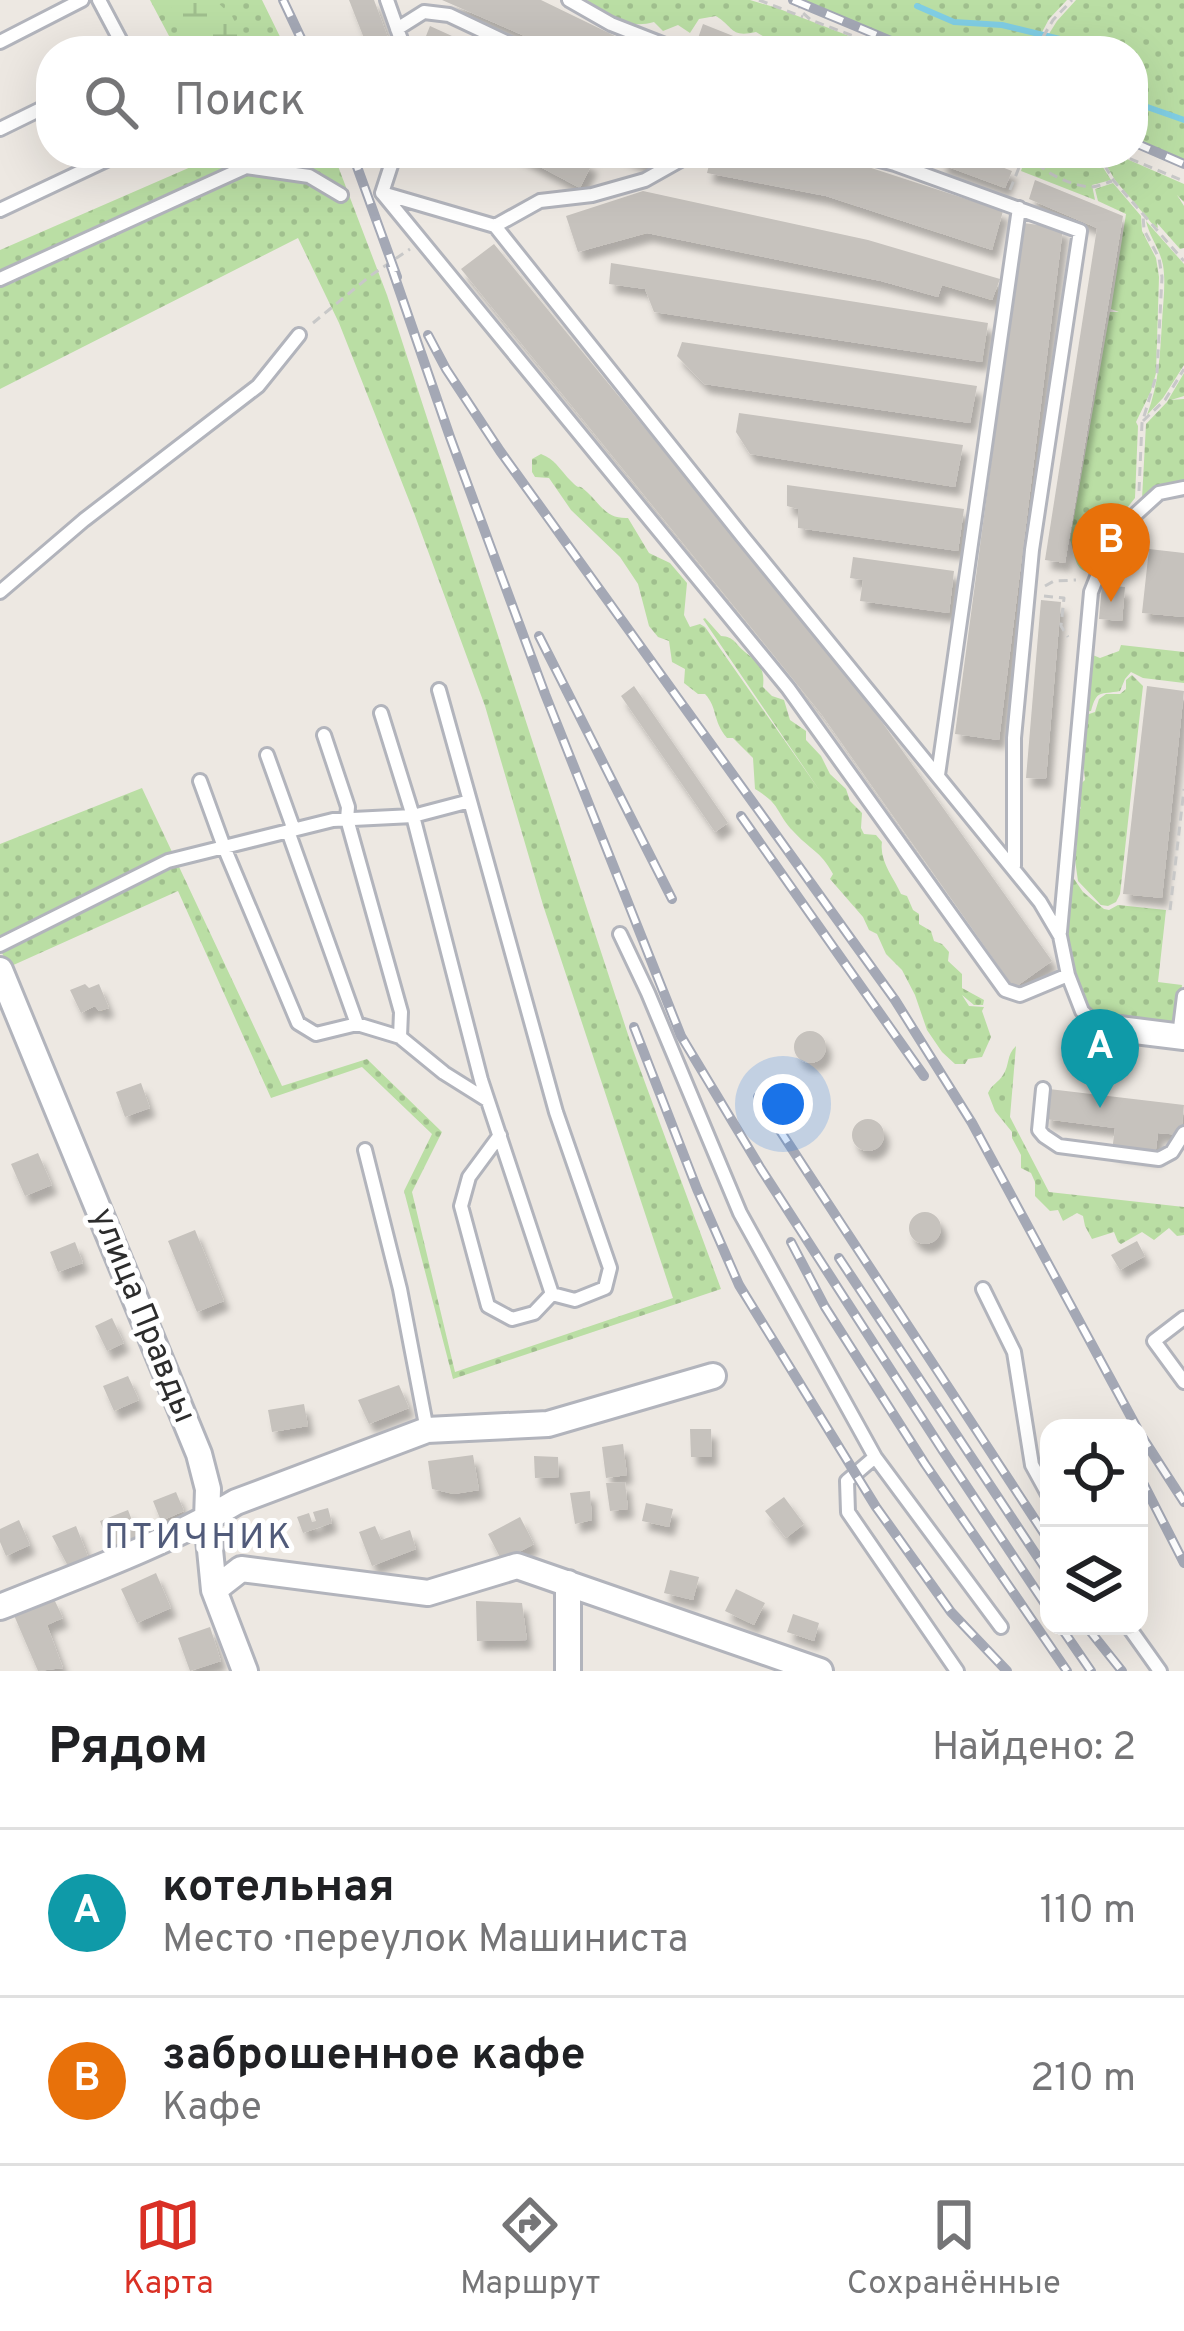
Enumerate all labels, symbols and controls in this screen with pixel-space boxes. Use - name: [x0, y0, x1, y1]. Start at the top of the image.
- search box: [36, 36, 1148, 168]
- icon: search: [78, 69, 144, 135]
- text: Поиск: [174, 74, 305, 131]
- pin: B: [1072, 503, 1150, 602]
- pin: A: [1061, 1009, 1139, 1108]
- your location: [753, 1074, 813, 1134]
- street label: улица Правды: [80, 1202, 204, 1430]
- map controls: [1040, 1419, 1148, 1635]
- button: locate: [1040, 1419, 1148, 1527]
- district label: ПТИЧНИК: [104, 1516, 294, 1562]
- button: layers: [1040, 1527, 1148, 1635]
- text: Рядом: [48, 1717, 208, 1782]
- text: Найдено: 2: [932, 1725, 1136, 1774]
- text: котельная: [162, 1860, 395, 1917]
- text: A: [73, 1888, 101, 1937]
- text: 110 m: [1040, 1888, 1136, 1937]
- text: Место · переулок Машиниста: [162, 1917, 688, 1966]
- text: заброшенное кафе: [162, 2028, 586, 2085]
- text: B: [74, 2056, 100, 2105]
- text: 210 m: [1030, 2056, 1136, 2105]
- text: Кафе: [162, 2085, 262, 2134]
- tab: Карта: [123, 2192, 214, 2306]
- tab: Маршрут: [460, 2192, 600, 2306]
- tab: Сохранённые: [847, 2192, 1061, 2306]

